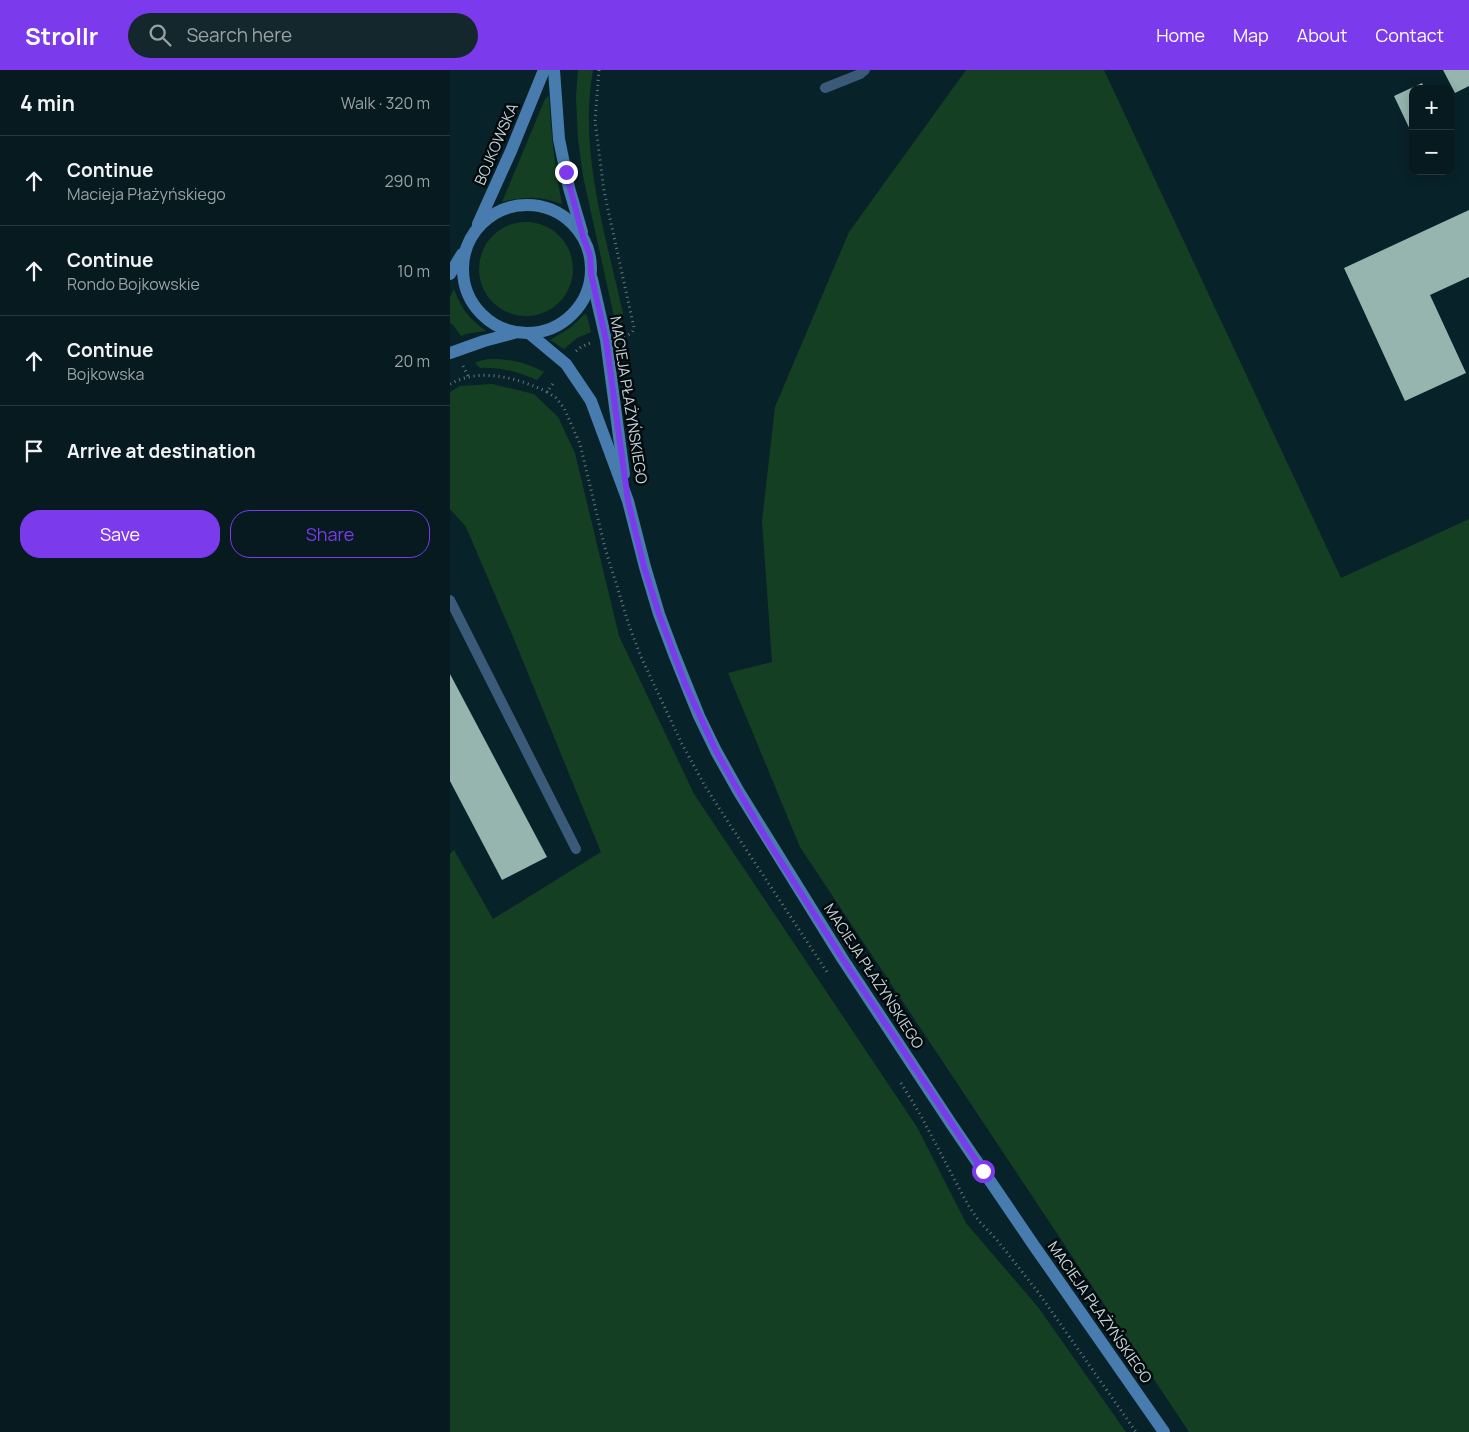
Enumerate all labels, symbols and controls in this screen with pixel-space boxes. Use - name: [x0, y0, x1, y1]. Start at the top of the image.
- search box: [128, 13, 478, 58]
- text: Strollr: [25, 19, 98, 52]
- icon: search: [146, 21, 174, 49]
- text: Search here: [186, 22, 292, 48]
- text: Home: [1156, 23, 1205, 47]
- text: Map: [1233, 23, 1269, 47]
- text: About: [1297, 23, 1347, 47]
- text: Contact: [1375, 23, 1444, 47]
- map controls: [1409, 85, 1454, 175]
- button: +: [1409, 85, 1454, 130]
- text: 4 min: [20, 89, 75, 117]
- text: Walk · 320 m: [341, 92, 430, 114]
- street label: BOJKOWSKA: [469, 99, 523, 188]
- button: −: [1409, 130, 1454, 175]
- text: Continue: [67, 157, 153, 183]
- route end: [555, 161, 578, 184]
- icon: ahead: [20, 167, 48, 195]
- text: 290 m: [384, 170, 430, 192]
- text: Macieja Płażyńskiego: [67, 183, 226, 205]
- text: Continue: [67, 247, 153, 273]
- icon: ahead: [20, 257, 48, 285]
- text: 10 m: [397, 260, 430, 282]
- text: Rondo Bojkowskie: [67, 273, 200, 295]
- street label: MACIEJA PŁAŻYŃSKIEGO: [605, 315, 653, 485]
- text: Continue: [67, 337, 153, 363]
- icon: ahead: [20, 347, 48, 375]
- text: 20 m: [394, 350, 430, 372]
- text: Bojkowska: [67, 363, 144, 385]
- icon: arrive: [20, 437, 48, 465]
- text: Arrive at destination: [67, 438, 256, 464]
- button: Save: [20, 510, 220, 558]
- button: Share: [230, 510, 430, 558]
- street label: MACIEJA PŁAŻYŃSKIEGO: [819, 899, 929, 1053]
- route start: [972, 1160, 995, 1183]
- street label: MACIEJA PŁAŻYŃSKIEGO: [1043, 1237, 1157, 1387]

